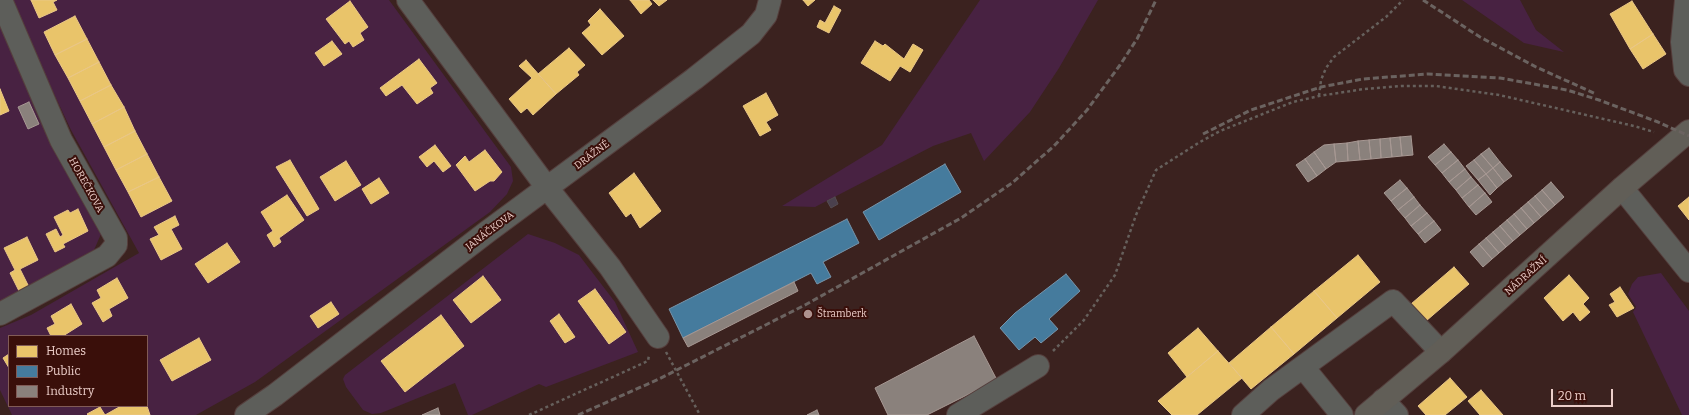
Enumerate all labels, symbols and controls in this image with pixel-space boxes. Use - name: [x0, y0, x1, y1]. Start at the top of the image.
- street label: DRÁŽNÉ: [572, 138, 612, 172]
- street label: HOREČKOVA: [66, 155, 106, 215]
- street label: JANÁČKOVA: [464, 209, 516, 253]
- street label: NÁDRAŽNÍ: [1503, 254, 1549, 298]
- marker: Štramberk: [802, 308, 814, 320]
- place label: Štramberk: [817, 308, 867, 320]
- legend: [8, 335, 148, 407]
- text: Homes: [46, 344, 86, 358]
- text: Public: [46, 364, 81, 378]
- scale bar: [1553, 381, 1615, 407]
- text: Industry: [46, 384, 94, 398]
- text: 20 m: [1558, 389, 1586, 403]

